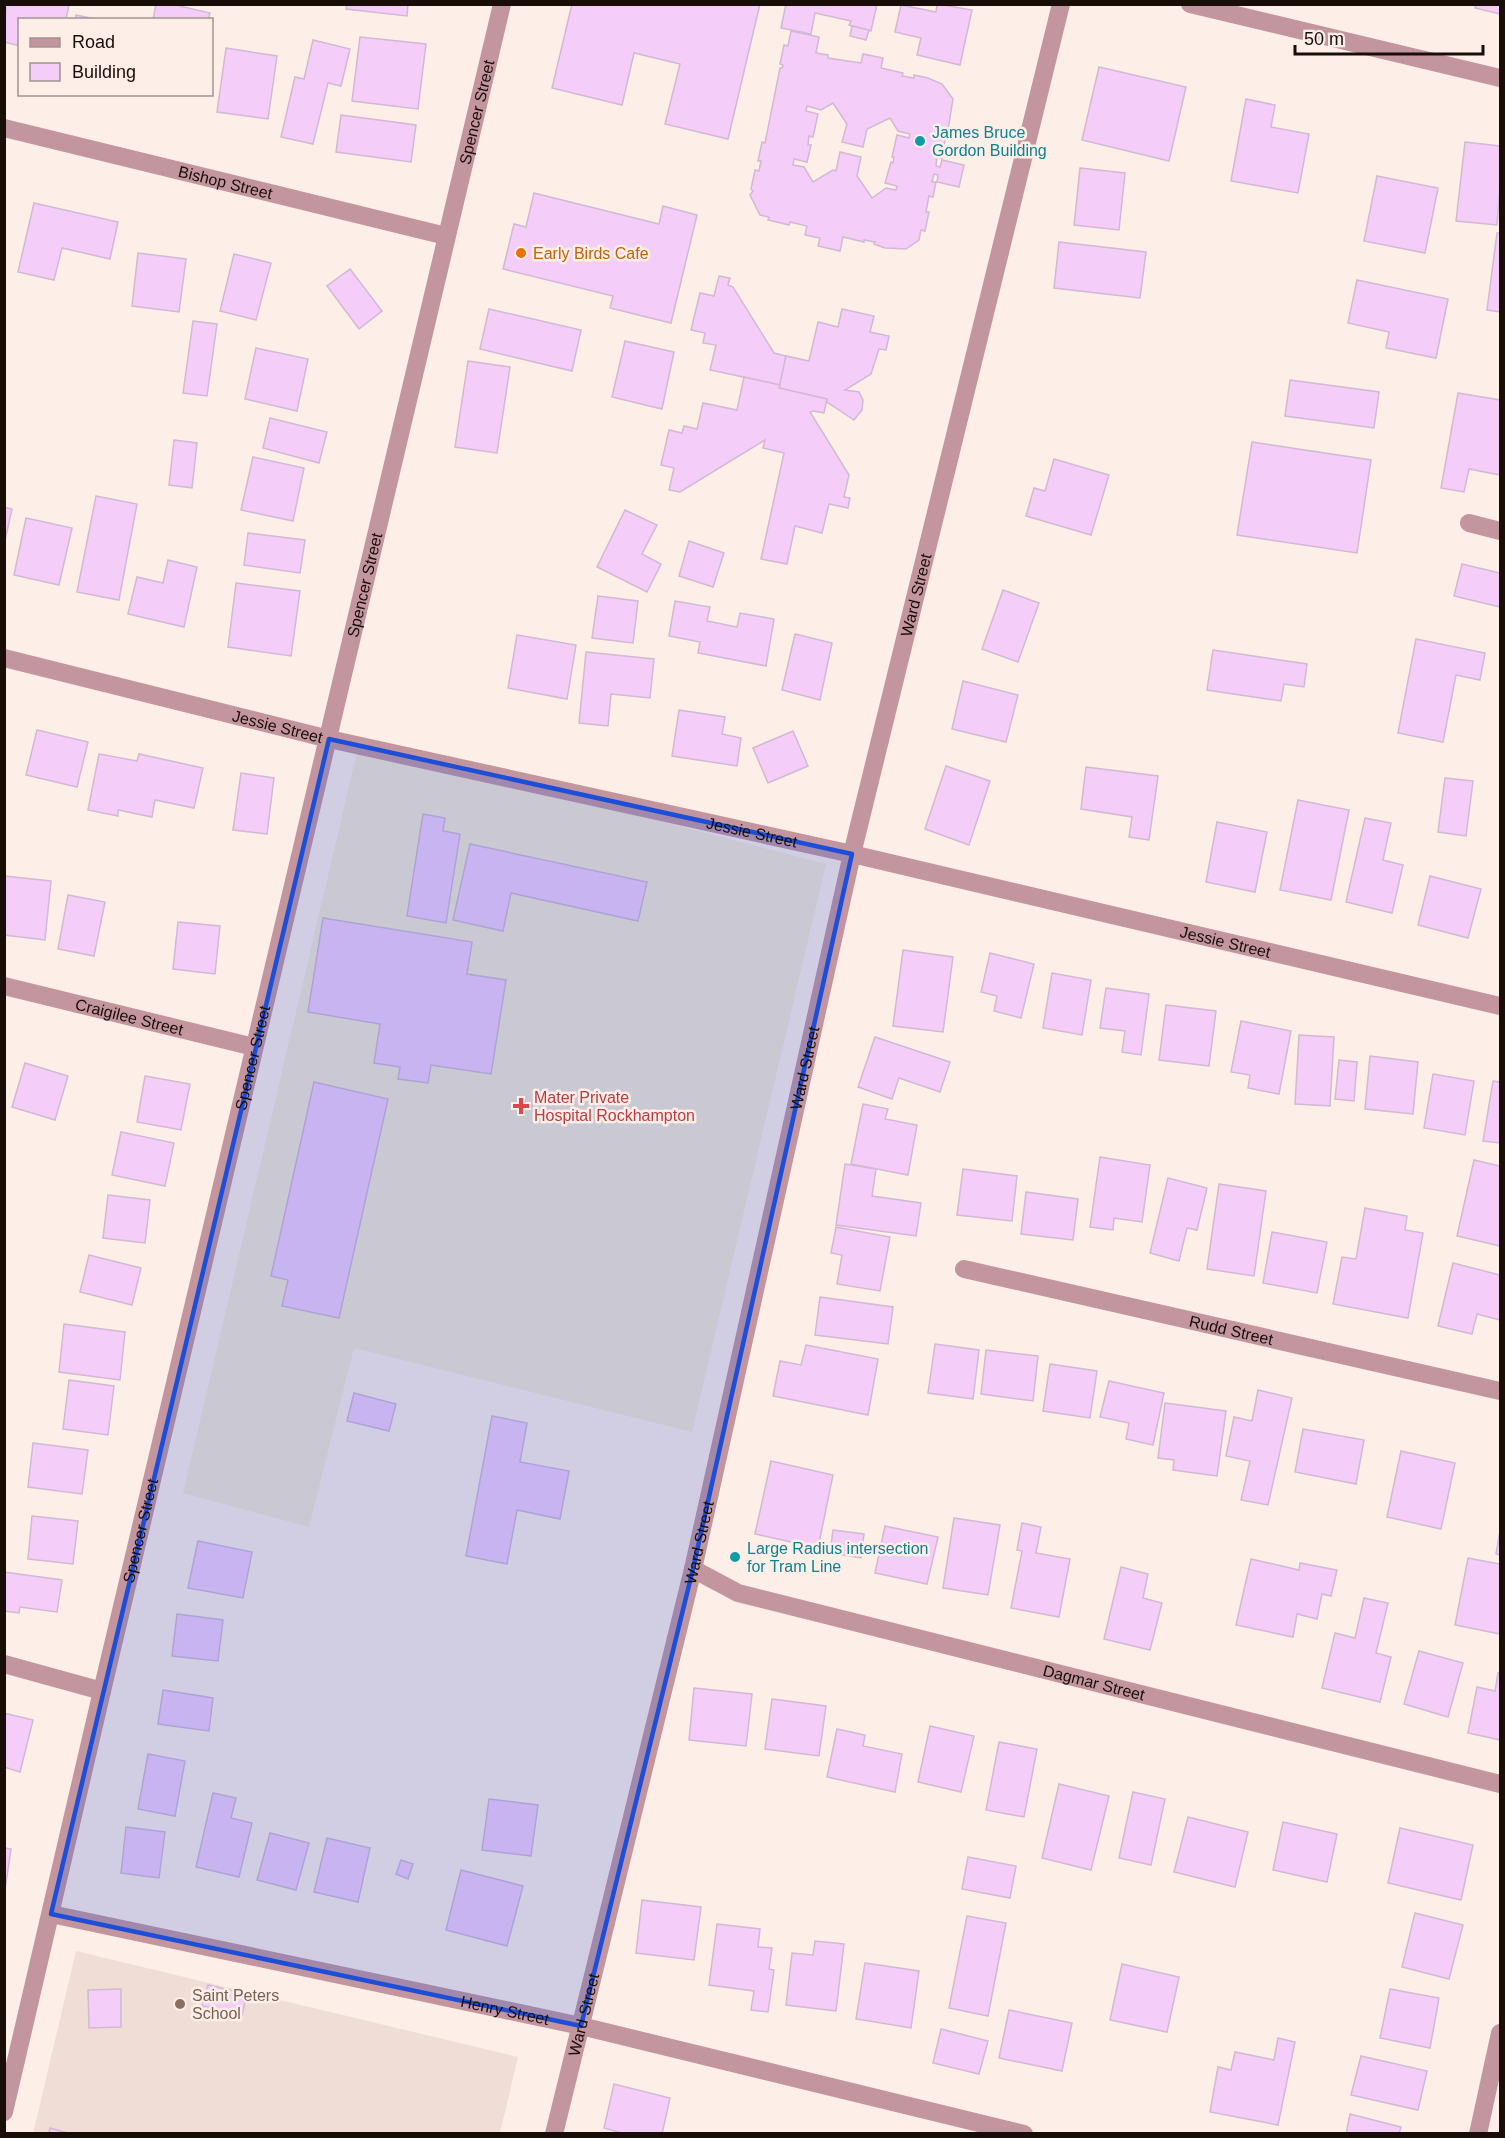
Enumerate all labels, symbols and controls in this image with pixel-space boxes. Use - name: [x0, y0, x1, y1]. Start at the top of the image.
- legend: [18, 18, 213, 96]
- scale bar: [1295, 18, 1482, 56]
- text: 50 m: [1304, 29, 1344, 49]
- text: Road: [72, 32, 115, 52]
- street label: Spencer Street: [456, 58, 498, 166]
- text: Building: [72, 62, 136, 82]
- place label: James Bruce Gordon Building: [932, 124, 1047, 159]
- marker: James Bruce Gordon Building: [913, 134, 927, 148]
- street label: Bishop Street: [177, 163, 275, 202]
- place label: Early Birds Cafe: [533, 245, 649, 262]
- marker: Early Birds Cafe: [514, 246, 528, 260]
- street label: Spencer Street: [344, 531, 385, 639]
- street label: Ward Street: [898, 551, 935, 638]
- street label: Jessie Street: [231, 707, 325, 746]
- street label: Jessie Street: [705, 814, 799, 851]
- street label: Jessie Street: [1178, 923, 1273, 961]
- street label: Craigilee Street: [74, 996, 185, 1039]
- street label: Spencer Street: [232, 1003, 273, 1112]
- street label: Ward Street: [787, 1024, 823, 1111]
- place label: Mater Private Hospital Rockhampton: [534, 1089, 695, 1124]
- marker: Mater Private Hospital Rockhampton: [512, 1097, 530, 1115]
- street label: Rudd Street: [1188, 1313, 1275, 1348]
- street label: Spencer Street: [120, 1476, 161, 1585]
- street label: Ward Street: [682, 1499, 717, 1586]
- place label: Large Radius intersection for Tram Line: [747, 1540, 928, 1575]
- marker: Large Radius intersection for Tram Line: [728, 1550, 742, 1564]
- street label: Dagmar Street: [1041, 1662, 1147, 1704]
- street label: Ward Street: [565, 1971, 602, 2058]
- place label: Saint Peters School: [192, 1987, 279, 2022]
- street label: Henry Street: [459, 1993, 551, 2028]
- marker: Saint Peters School: [173, 1997, 187, 2011]

